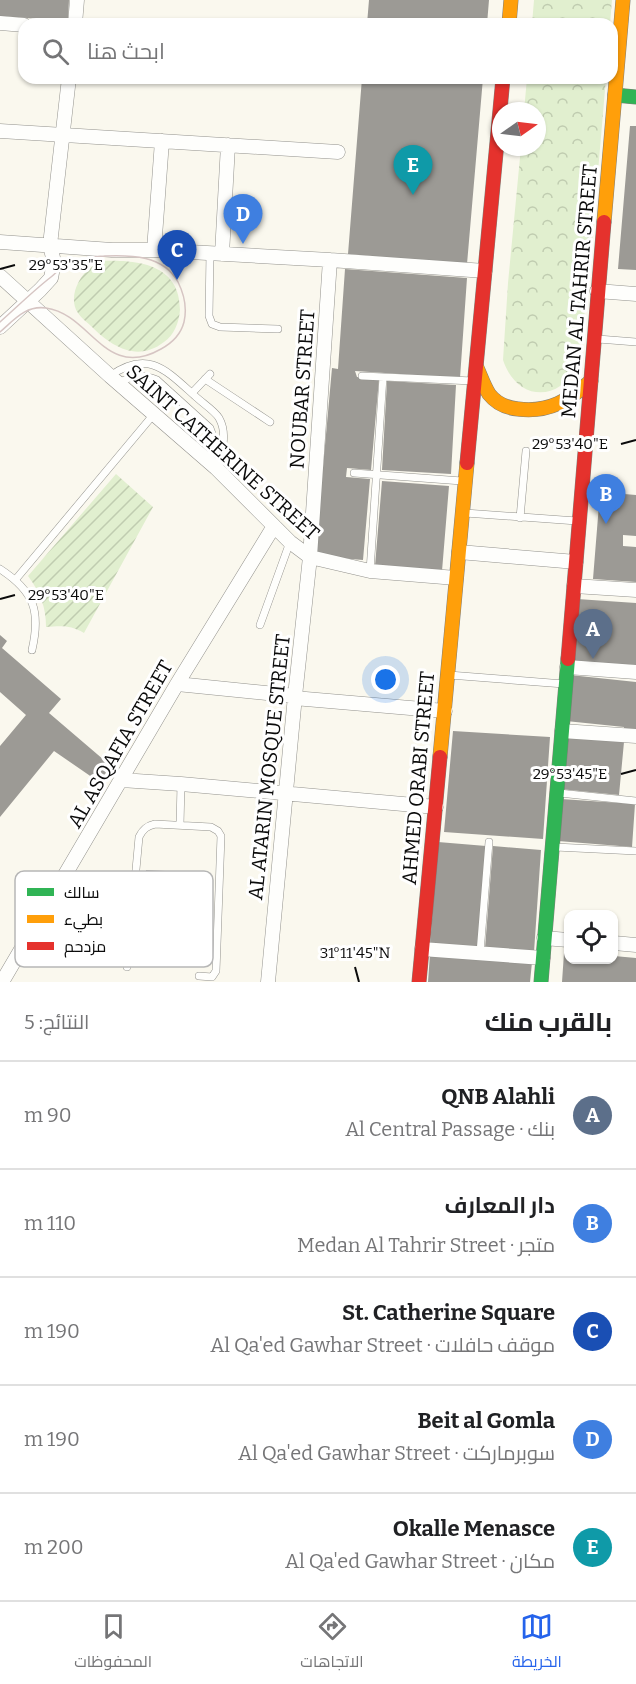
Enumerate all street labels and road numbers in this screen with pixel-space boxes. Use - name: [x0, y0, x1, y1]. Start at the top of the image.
- street label: MEDAN AL TAHRIR STREET: [556, 163, 602, 419]
- street label: NOUBAR STREET: [284, 308, 320, 470]
- street label: SAINT CATHERINE STREET: [122, 359, 325, 545]
- street label: AL ATARIN MOSQUE STREET: [243, 633, 295, 901]
- street label: AL ASQAFIA STREET: [62, 656, 178, 832]
- street label: AHMED ORABI STREET: [397, 670, 439, 886]

